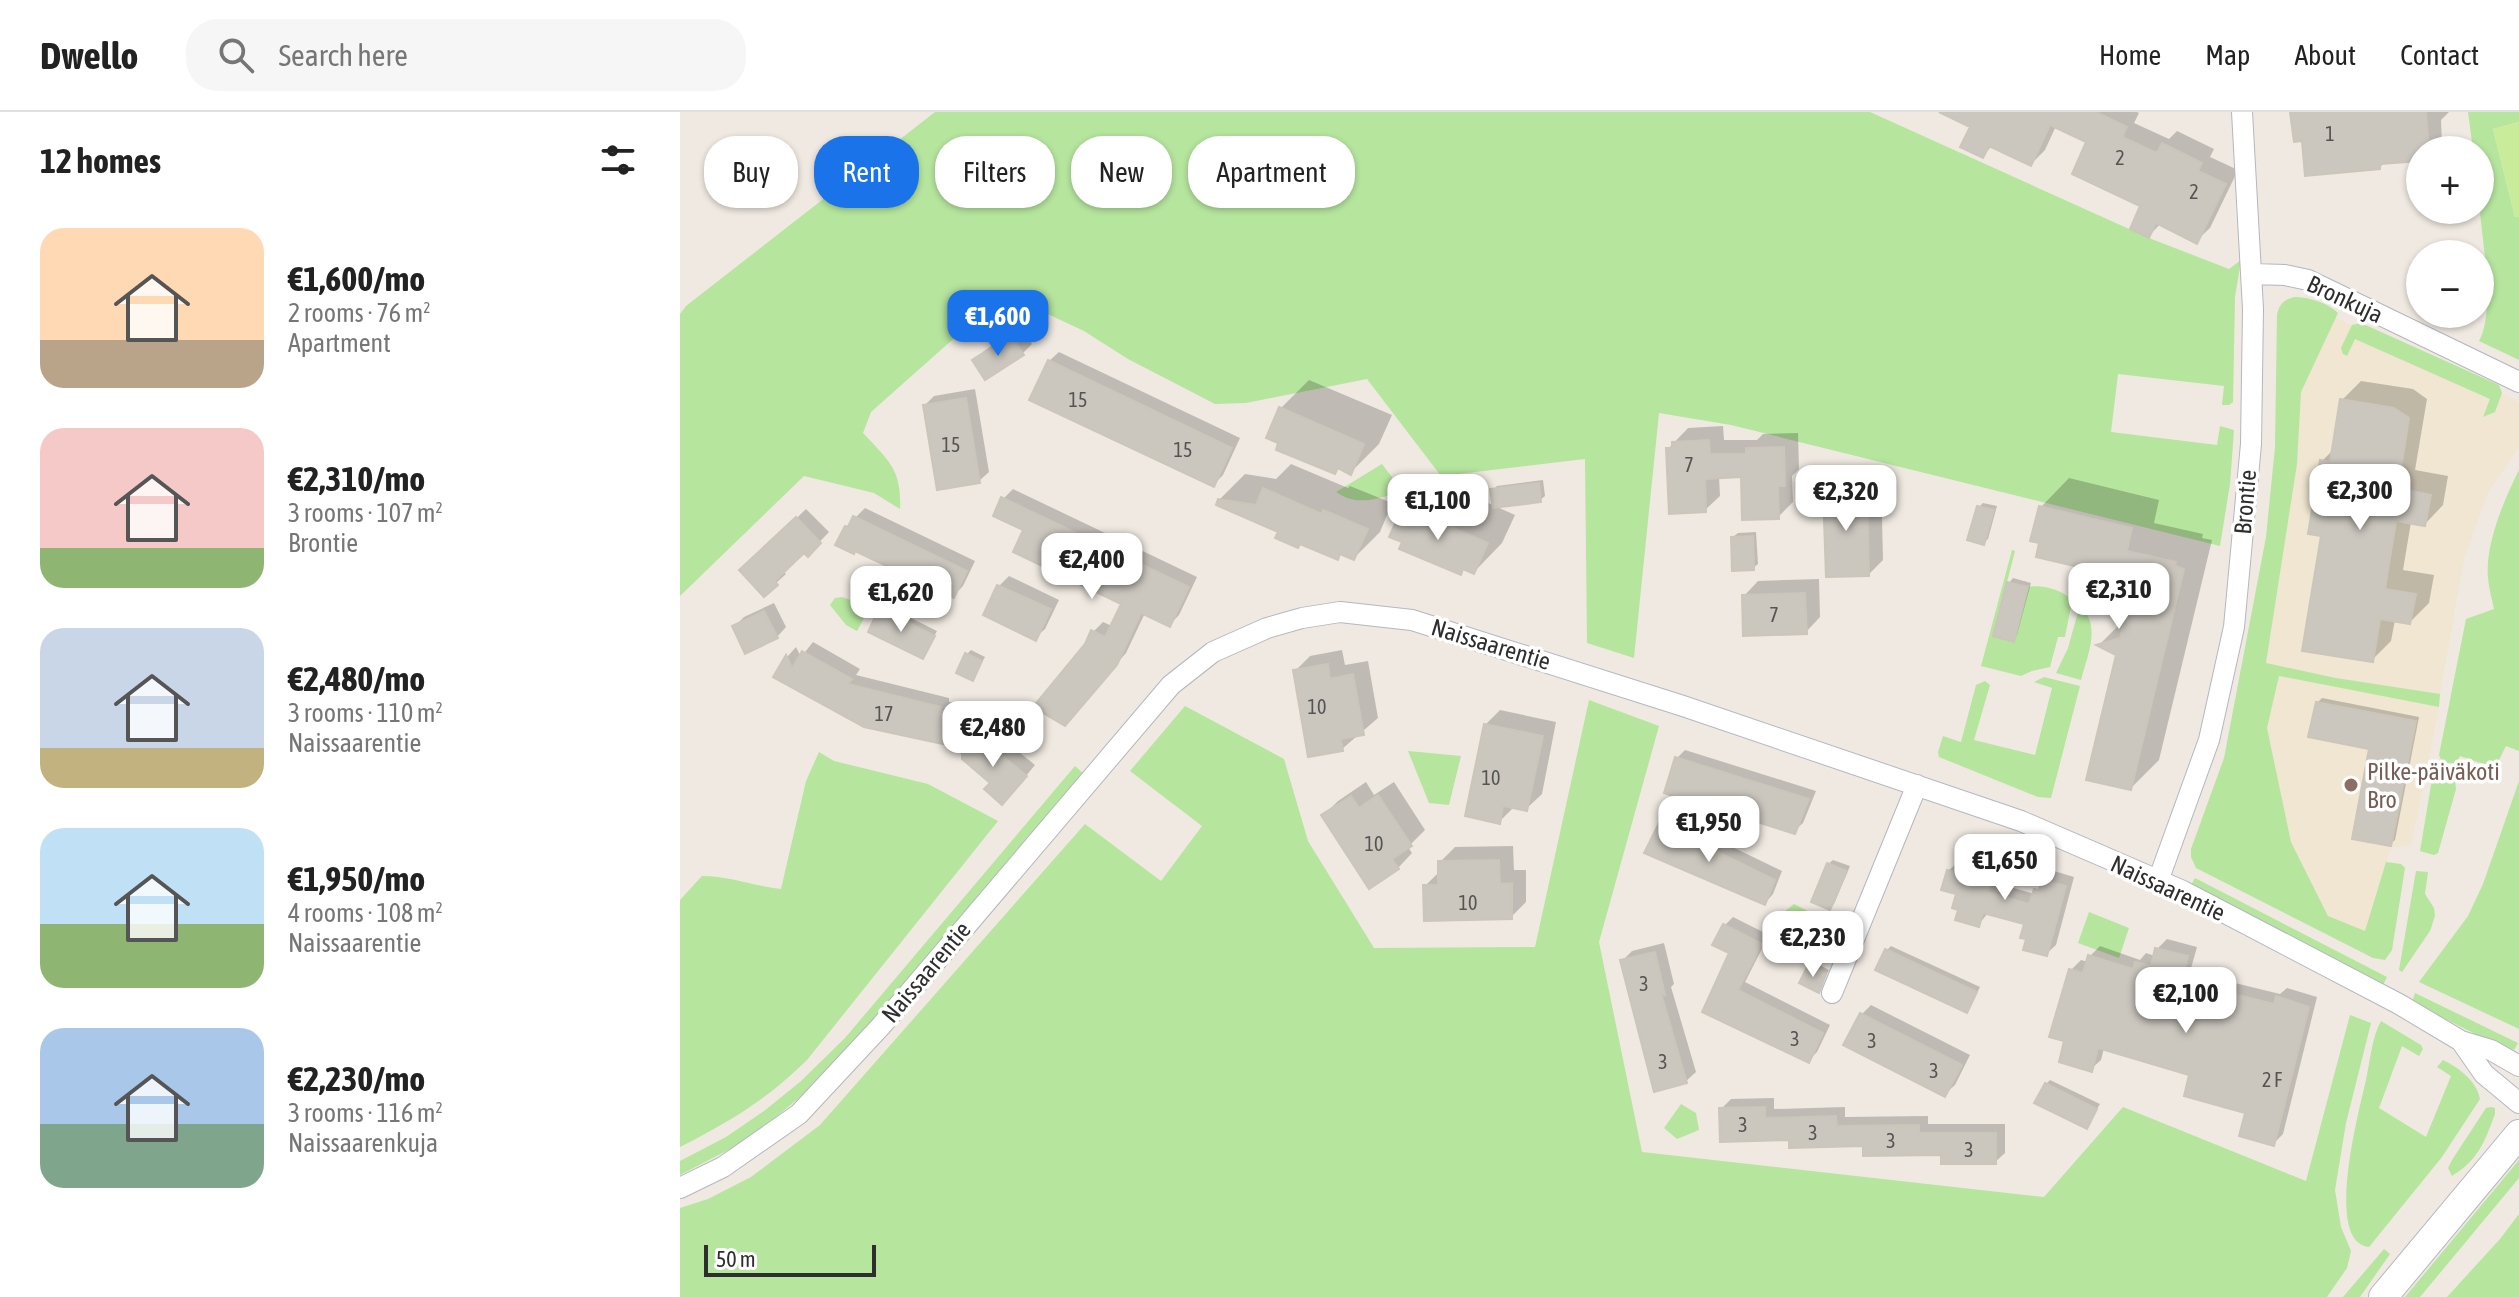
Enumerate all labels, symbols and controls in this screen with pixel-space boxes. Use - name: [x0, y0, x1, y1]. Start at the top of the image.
- search box: [186, 19, 746, 91]
- icon: search: [214, 33, 258, 77]
- text: Dwello: [40, 34, 138, 77]
- text: Search here: [278, 38, 408, 72]
- text: Home: [2099, 39, 2161, 71]
- text: Map: [2205, 39, 2250, 71]
- text: About: [2294, 39, 2356, 71]
- text: Contact: [2400, 39, 2479, 71]
- house number: 1: [2325, 122, 2335, 145]
- chip: Buy: [704, 136, 798, 208]
- chip: Rent: [814, 136, 919, 208]
- chip: Filters: [935, 136, 1055, 208]
- chip: New: [1071, 136, 1172, 208]
- chip: Apartment: [1188, 136, 1355, 208]
- map controls: [2406, 136, 2494, 328]
- button: +: [2406, 136, 2494, 224]
- icon: filters: [596, 138, 640, 182]
- text: 12 homes: [40, 141, 161, 180]
- house number: 2: [2115, 146, 2125, 169]
- house number: 2: [2189, 180, 2199, 203]
- button: −: [2406, 240, 2494, 328]
- text: €1,600/mo: [288, 259, 425, 298]
- icon: home: [104, 260, 200, 356]
- street label: Bronkuja: [2303, 270, 2387, 328]
- pin: €1,600: [933, 290, 1063, 358]
- text: 2 rooms · 76 m²: [288, 298, 430, 328]
- text: €1,600: [965, 301, 1031, 331]
- text: Apartment: [288, 328, 391, 358]
- house number: 15: [1069, 388, 1087, 411]
- house number: 15: [942, 433, 960, 456]
- house number: 15: [1174, 438, 1192, 461]
- house number: 7: [1684, 453, 1694, 476]
- text: €2,310/mo: [288, 459, 425, 498]
- icon: home: [104, 460, 200, 556]
- pin: €2,300: [2295, 464, 2425, 532]
- pin: €2,320: [1781, 465, 1911, 533]
- street label: Brontie: [2229, 469, 2261, 535]
- pin: €1,100: [1373, 474, 1503, 542]
- text: €2,300: [2327, 475, 2393, 505]
- text: €2,320: [1813, 476, 1879, 506]
- text: €1,100: [1405, 485, 1471, 515]
- text: 3 rooms · 107 m²: [288, 498, 443, 528]
- text: Brontie: [288, 528, 358, 558]
- pin: €2,400: [1027, 533, 1157, 601]
- text: €2,400: [1059, 544, 1125, 574]
- pin: €2,310: [2054, 563, 2184, 631]
- pin: €1,620: [836, 566, 966, 634]
- text: €2,310: [2086, 574, 2152, 604]
- text: €1,620: [868, 577, 934, 607]
- house number: 7: [1769, 603, 1779, 626]
- street label: Naissaarentie: [1428, 613, 1554, 675]
- text: €2,480/mo: [288, 659, 425, 698]
- icon: home: [104, 660, 200, 756]
- house number: 10: [1308, 695, 1326, 718]
- text: 3 rooms · 110 m²: [288, 698, 443, 728]
- pin: €2,480: [928, 701, 1058, 769]
- house number: 17: [875, 702, 893, 725]
- text: €2,480: [960, 712, 1026, 742]
- text: Naissaarentie: [288, 728, 421, 758]
- place label: Pilke-päiväkoti Bro: [2367, 758, 2500, 813]
- house number: 10: [1482, 766, 1500, 789]
- marker: Pilke-päiväkoti Bro: [2342, 776, 2360, 794]
- pin: €1,950: [1644, 796, 1774, 864]
- text: €1,950: [1676, 807, 1742, 837]
- house number: 10: [1365, 832, 1383, 855]
- pin: €1,650: [1940, 834, 2070, 902]
- text: €1,650: [1972, 845, 2038, 875]
- street label: Naissaarentie: [2107, 850, 2229, 926]
- text: €1,950/mo: [288, 859, 425, 898]
- icon: home: [104, 860, 200, 956]
- house number: 10: [1459, 891, 1477, 914]
- text: 4 rooms · 108 m²: [288, 898, 443, 928]
- pin: €2,230: [1748, 911, 1878, 979]
- street label: Naissaarentie: [876, 916, 976, 1028]
- text: €2,230: [1780, 922, 1846, 952]
- text: Naissaarentie: [288, 928, 421, 958]
- pin: €2,100: [2121, 967, 2251, 1035]
- house number: 3: [1639, 972, 1649, 995]
- text: €2,100: [2153, 978, 2219, 1008]
- house number: 3: [1790, 1027, 1800, 1050]
- house number: 3: [1867, 1029, 1877, 1052]
- house number: 3: [1658, 1050, 1668, 1073]
- text: €2,230/mo: [288, 1059, 425, 1098]
- house number: 3: [1929, 1059, 1939, 1082]
- icon: home: [104, 1060, 200, 1156]
- house number: 2 F: [2262, 1068, 2282, 1091]
- text: 3 rooms · 116 m²: [288, 1098, 443, 1128]
- house number: 3: [1738, 1113, 1748, 1136]
- house number: 3: [1808, 1121, 1818, 1144]
- text: Naissaarenkuja: [288, 1128, 438, 1158]
- house number: 3: [1886, 1129, 1896, 1152]
- house number: 3: [1964, 1138, 1974, 1161]
- scale bar: [704, 1241, 876, 1277]
- text: 50 m: [716, 1246, 756, 1272]

